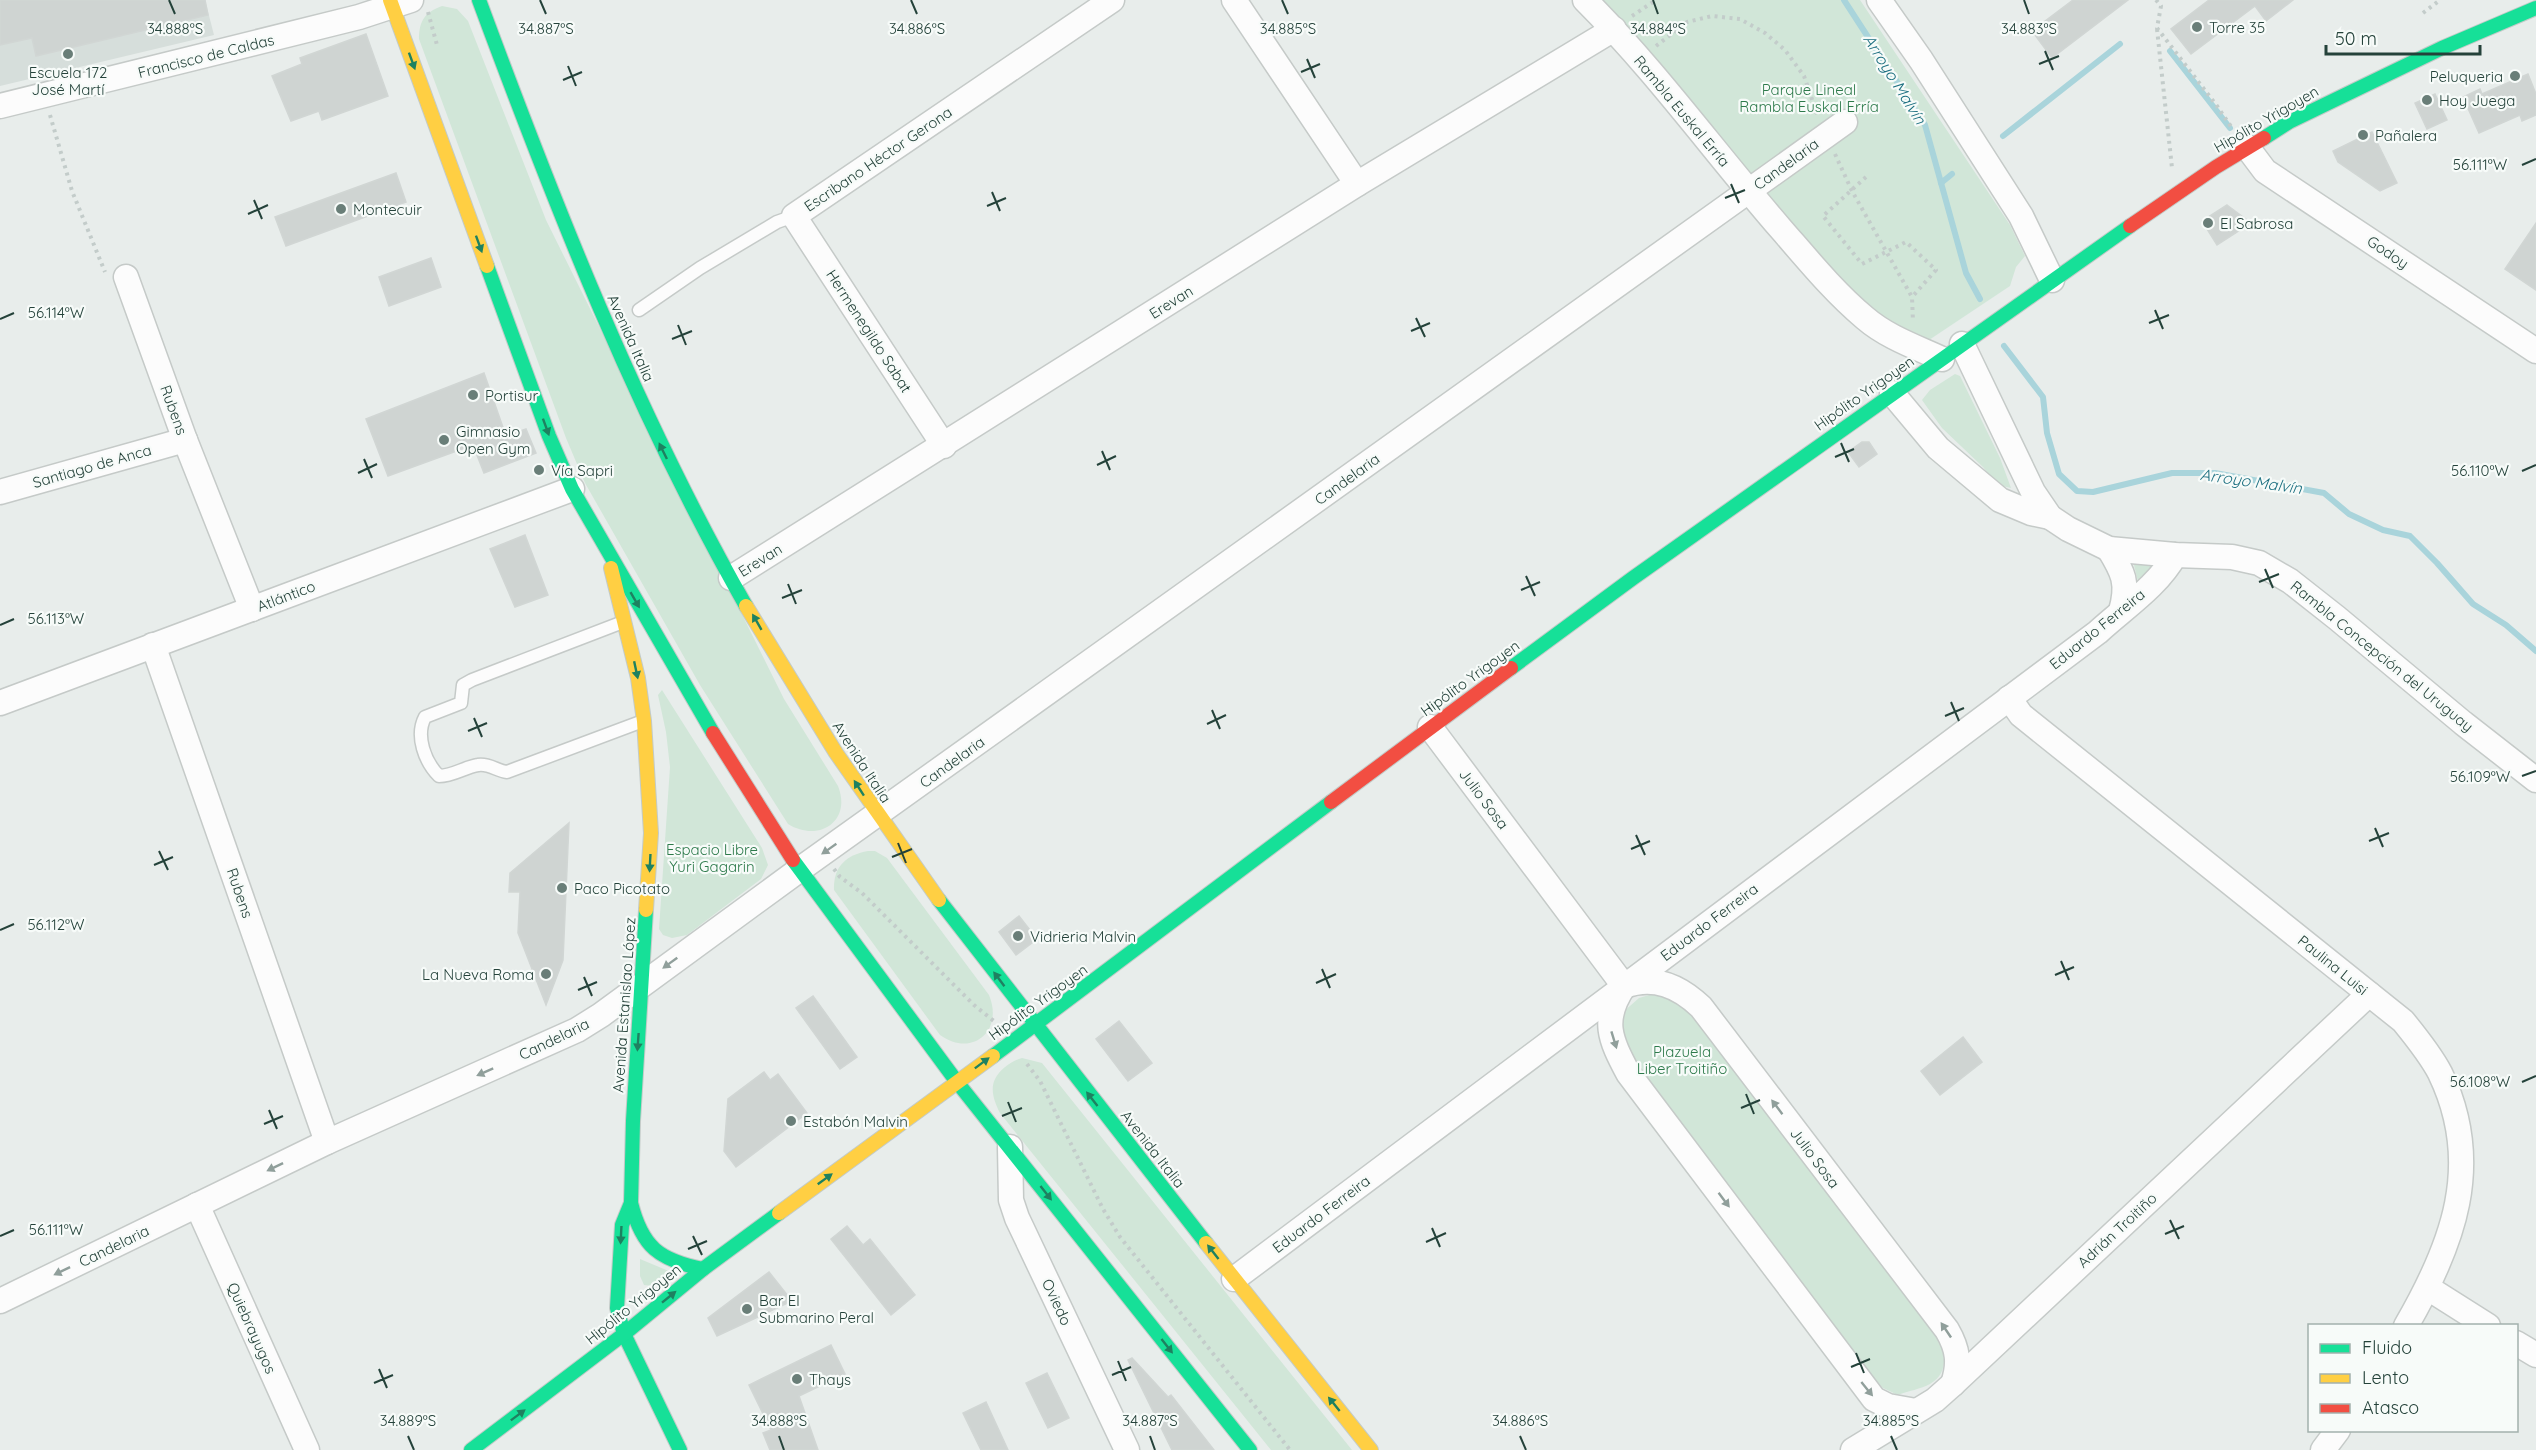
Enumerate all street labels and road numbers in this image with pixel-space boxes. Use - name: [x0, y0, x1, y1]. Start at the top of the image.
- street label: Francisco de Caldas: [136, 30, 276, 82]
- street label: Rambla Euskal Erría: [1630, 51, 1734, 171]
- street label: Hipólito Yrigoyen: [2210, 81, 2322, 157]
- street label: Escribano Héctor Gerona: [800, 102, 956, 216]
- street label: Candelaria: [1750, 134, 1822, 194]
- street label: Godoy: [2364, 231, 2412, 273]
- street label: Hermenegildo Sabat: [822, 266, 916, 396]
- street label: Erevan: [1146, 281, 1196, 323]
- street label: Avenida Italia: [603, 291, 659, 385]
- street label: Hipólito Yrigoyen: [1810, 351, 1918, 435]
- street label: Rubens: [156, 382, 192, 438]
- street label: Santiago de Anca: [30, 440, 154, 492]
- street label: Candelaria: [1311, 449, 1383, 509]
- street label: Erevan: [735, 539, 785, 581]
- street label: Atlántico: [254, 576, 318, 616]
- street label: Rambla Concepción del Uruguay: [2287, 576, 2477, 736]
- street label: Eduardo Ferreira: [2045, 585, 2149, 673]
- street label: Hipólito Yrigoyen: [1417, 636, 1523, 720]
- street label: Avenida Italia: [829, 718, 895, 806]
- street label: Candelaria: [916, 732, 988, 792]
- street label: Julio Sosa: [1455, 765, 1513, 833]
- street label: Rubens: [223, 865, 257, 921]
- street label: Eduardo Ferreira: [1656, 879, 1762, 965]
- street label: Avenida Estanislao López: [608, 917, 640, 1093]
- street label: Paulina Luisi: [2294, 931, 2372, 999]
- street label: Hipólito Yrigoyen: [985, 960, 1091, 1044]
- street label: Candelaria: [516, 1014, 592, 1064]
- street label: Avenida Italia: [1117, 1106, 1189, 1192]
- street label: Julio Sosa: [1786, 1124, 1844, 1192]
- street label: Eduardo Ferreira: [1268, 1171, 1374, 1257]
- street label: Adrián Troitiño: [2073, 1188, 2161, 1272]
- street label: Candelaria: [76, 1221, 152, 1271]
- street label: Hipólito Yrigoyen: [581, 1260, 685, 1348]
- street label: Oviedo: [1038, 1276, 1076, 1328]
- street label: Quiebrayugos: [223, 1280, 281, 1376]

